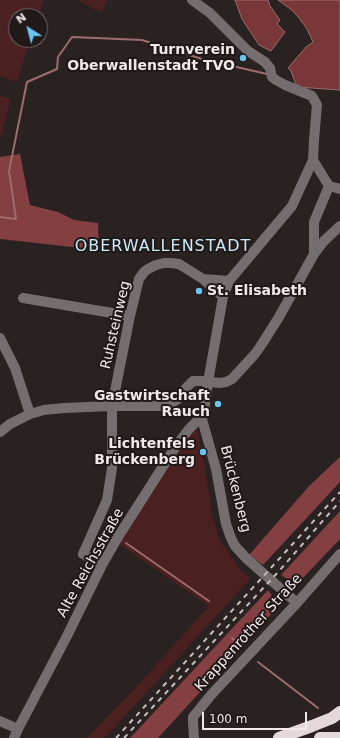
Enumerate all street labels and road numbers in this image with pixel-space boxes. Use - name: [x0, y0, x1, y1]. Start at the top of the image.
- street label: Ruhsteinweg: [98, 279, 134, 371]
- street label: Brückenberg: [216, 444, 254, 534]
- street label: Alte Reichsstraße: [54, 506, 128, 620]
- street label: Krappenrother Straße: [192, 571, 306, 695]

